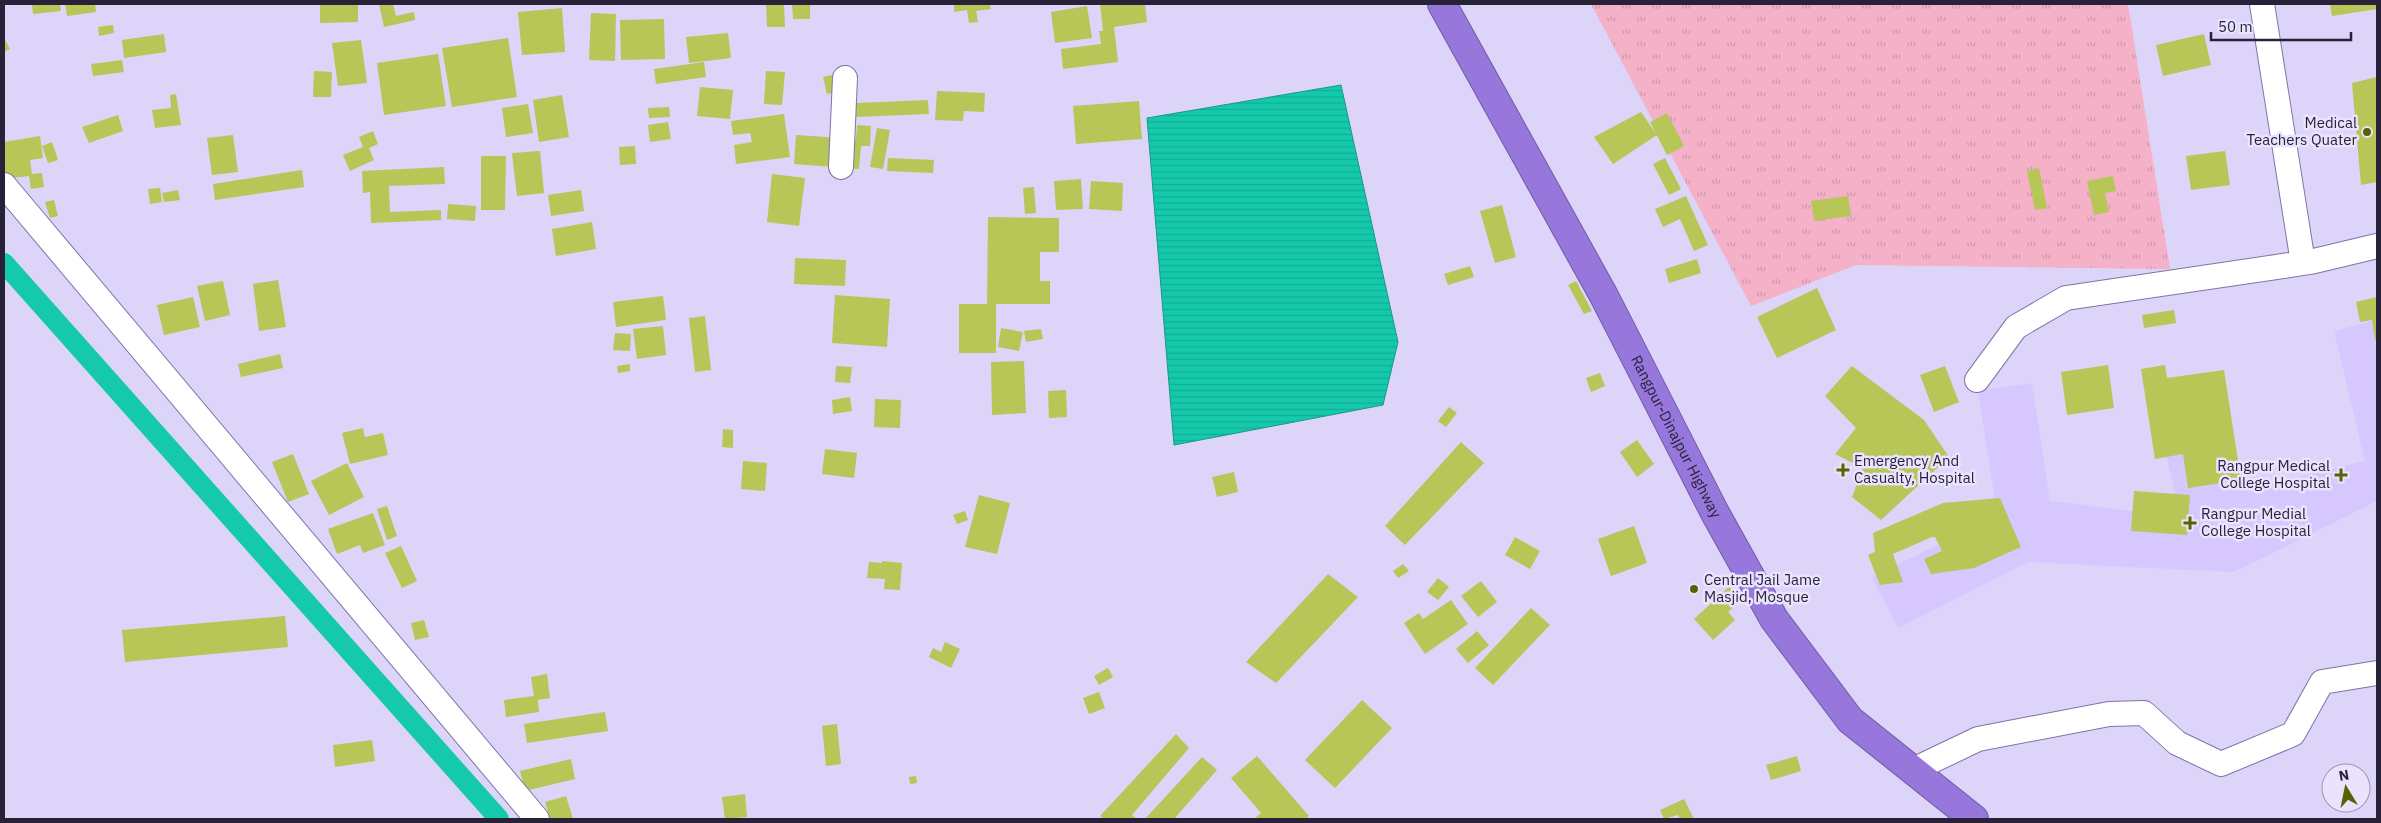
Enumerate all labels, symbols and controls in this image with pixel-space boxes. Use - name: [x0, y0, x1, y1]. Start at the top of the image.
- scale bar: [2211, 10, 2351, 42]
- text: 50 m: [2218, 17, 2253, 36]
- place label: Medical Teachers Quater: [2246, 113, 2357, 149]
- marker: Medical Teachers Quater: [2361, 126, 2373, 138]
- street label: Rangpur-Dinajpur Highway: [1627, 352, 1726, 522]
- place label: Emergency And Casualty, Hospital: [1854, 451, 1975, 487]
- place label: Rangpur Medical College Hospital: [2217, 456, 2330, 492]
- marker: Emergency And Casualty, Hospital: [1836, 463, 1850, 477]
- marker: Rangpur Medical College Hospital: [2334, 468, 2348, 482]
- place label: Rangpur Medial College Hospital: [2201, 504, 2311, 540]
- marker: Rangpur Medial College Hospital: [2183, 516, 2197, 530]
- place label: Central Jail Jame Masjid, Mosque: [1704, 570, 1820, 606]
- marker: Central Jail Jame Masjid, Mosque: [1688, 583, 1700, 595]
- north arrow: [2321, 763, 2371, 813]
- text: N: [2337, 765, 2350, 785]

